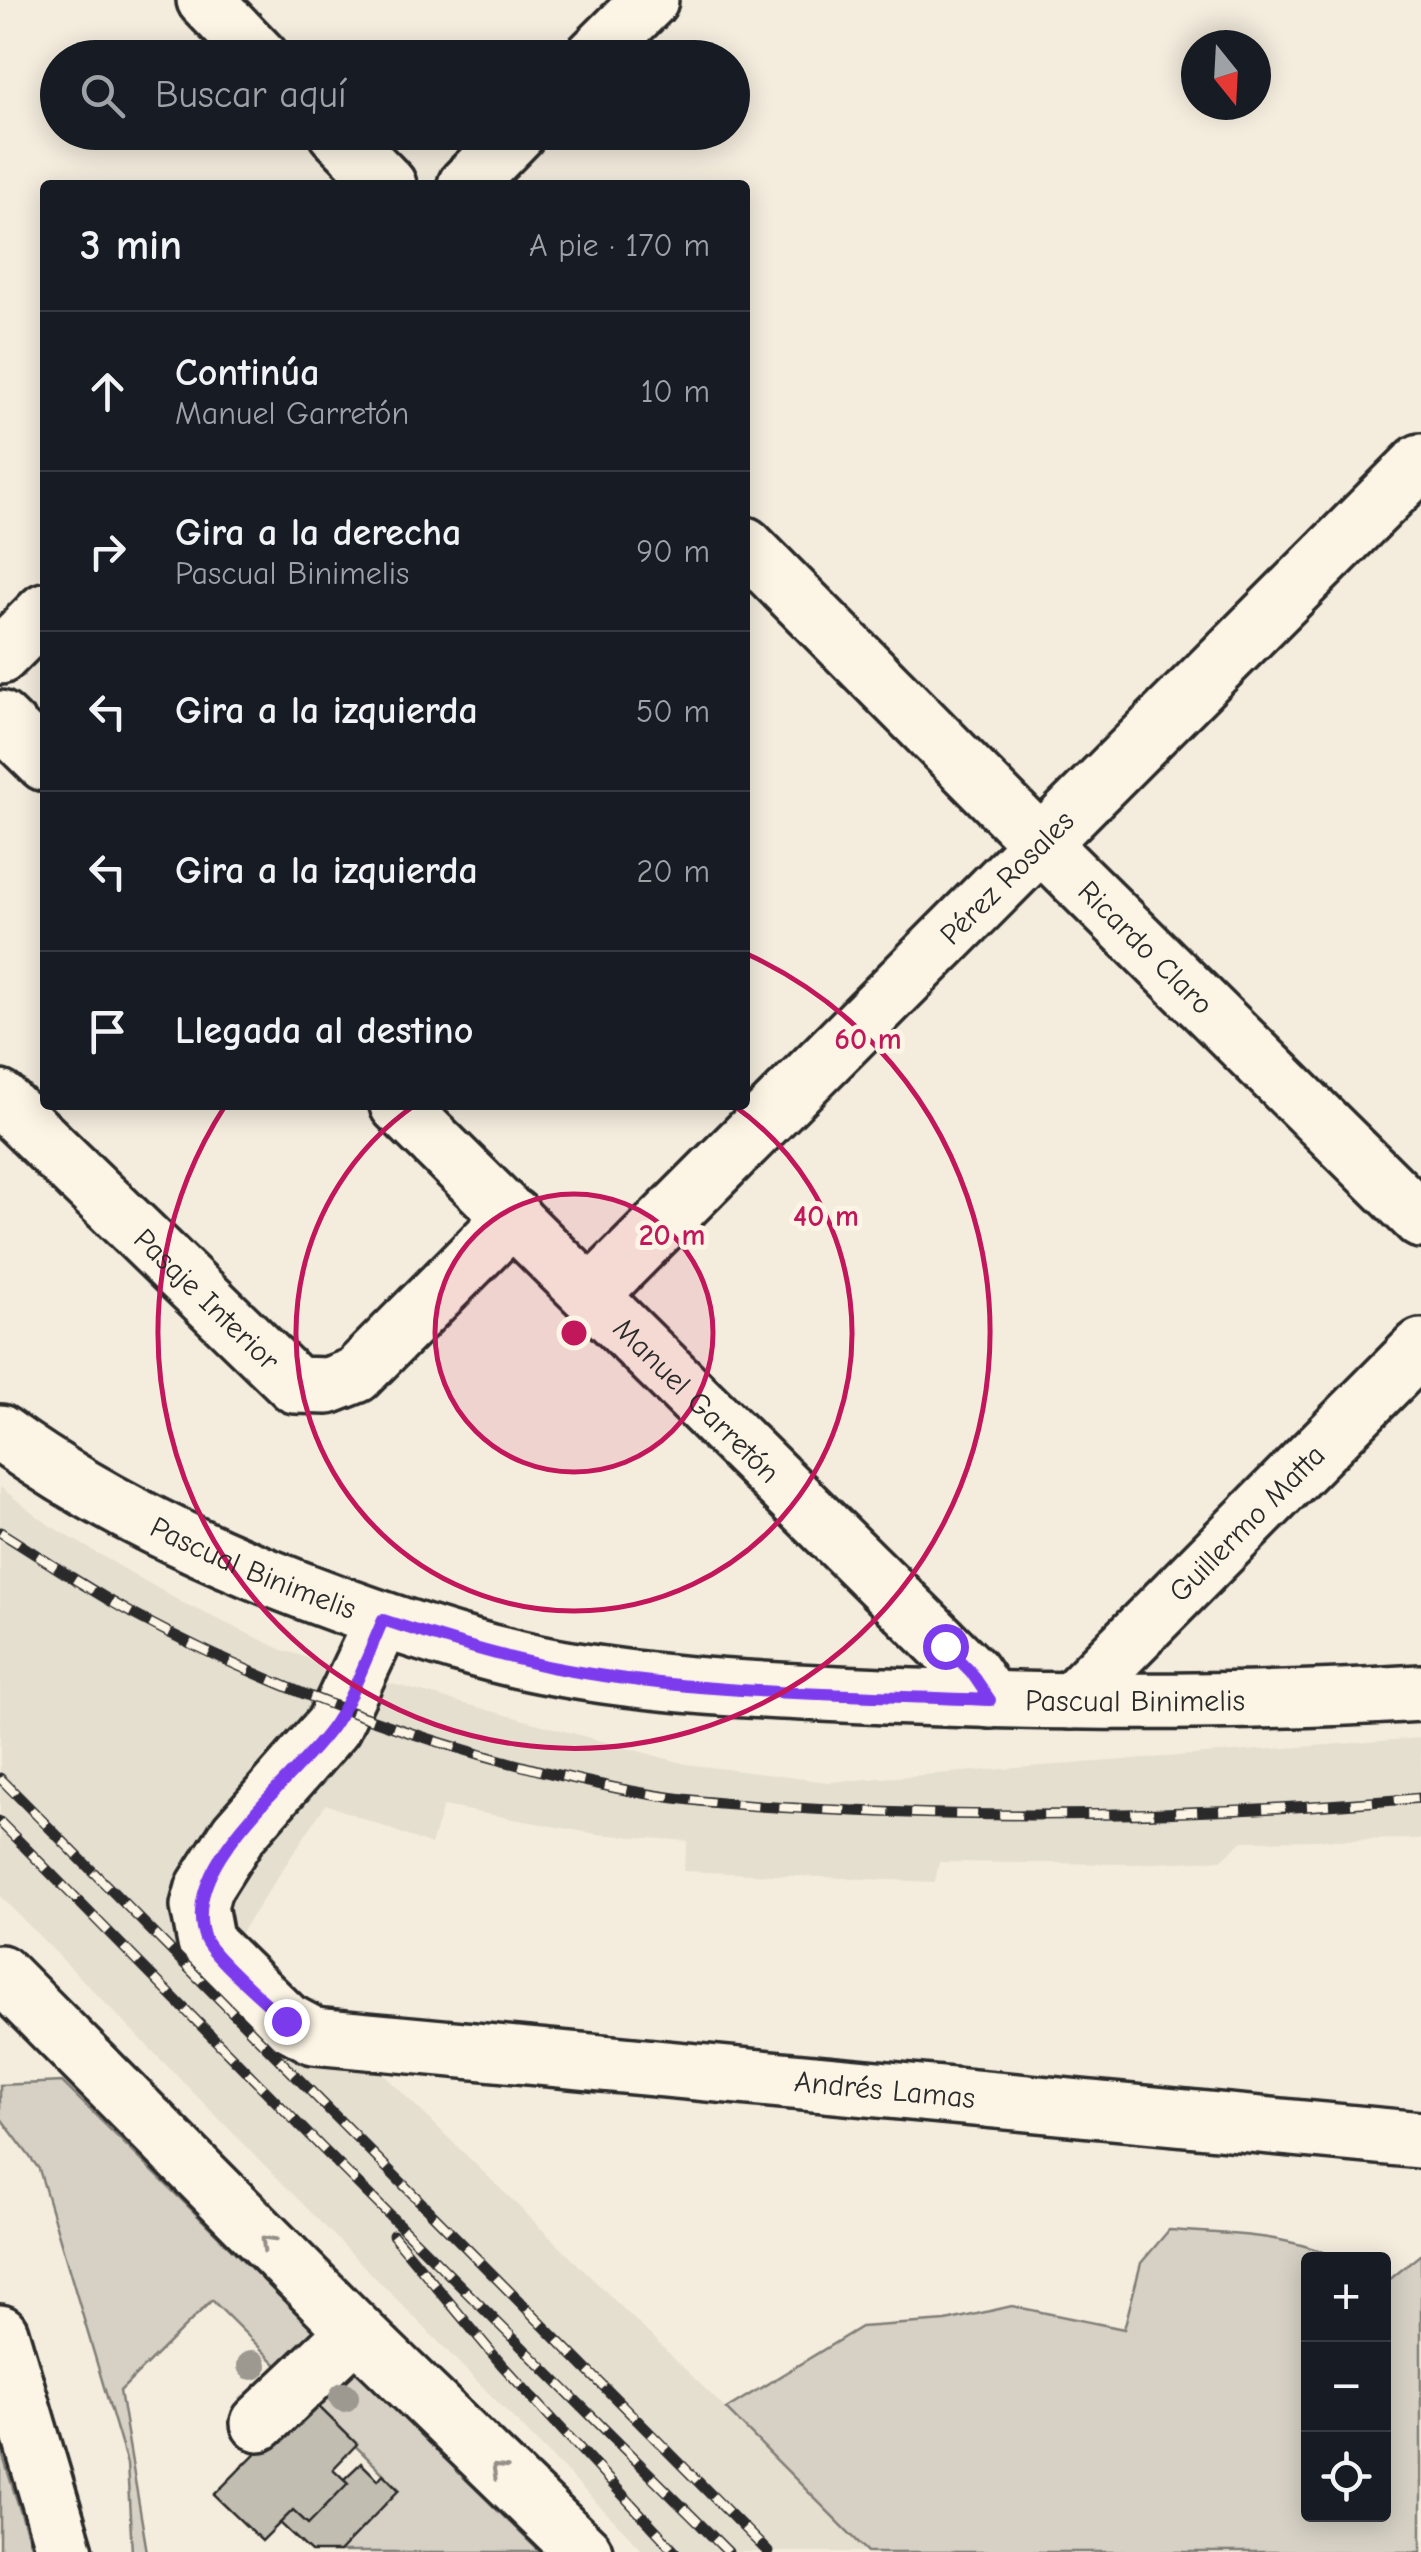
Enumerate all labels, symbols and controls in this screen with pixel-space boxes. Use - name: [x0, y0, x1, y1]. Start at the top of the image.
- north arrow: [1181, 30, 1271, 120]
- search box: [40, 40, 750, 150]
- icon: search: [75, 68, 130, 123]
- text: Buscar aquí: [155, 73, 347, 117]
- text: 3 min: [80, 221, 182, 270]
- text: A pie · 170 m: [529, 227, 710, 264]
- text: Continúa: [175, 351, 319, 395]
- icon: ahead: [80, 364, 135, 419]
- text: 10 m: [641, 373, 710, 410]
- text: Manuel Garretón: [175, 395, 409, 432]
- text: Gira a la derecha: [175, 511, 461, 555]
- icon: right: [80, 524, 135, 579]
- text: 90 m: [636, 533, 710, 570]
- text: Pascual Binimelis: [175, 555, 409, 592]
- icon: left: [80, 684, 135, 739]
- text: Gira a la izquierda: [175, 689, 478, 733]
- text: 50 m: [636, 693, 710, 730]
- street label: Pérez Rosales: [933, 803, 1082, 952]
- icon: left: [80, 844, 135, 899]
- text: Gira a la izquierda: [175, 849, 478, 893]
- text: 20 m: [637, 853, 710, 890]
- street label: Ricardo Claro: [1071, 874, 1220, 1022]
- icon: arrive: [80, 1004, 135, 1059]
- text: Llegada al destino: [175, 1009, 473, 1053]
- text: 60 m: [834, 1022, 902, 1057]
- text: 40 m: [793, 1199, 859, 1234]
- text: 20 m: [639, 1218, 705, 1253]
- street label: Pasaje Interior: [127, 1222, 286, 1378]
- street label: Manuel Garretón: [606, 1311, 787, 1490]
- centre of rings: [556, 1315, 592, 1351]
- street label: Guillermo Matta: [1162, 1438, 1332, 1609]
- street label: Pascual Binimelis: [144, 1510, 361, 1627]
- route start: [923, 1624, 969, 1670]
- street label: Pascual Binimelis: [1025, 1683, 1245, 1719]
- route end: [264, 1999, 310, 2045]
- street label: Andrés Lamas: [793, 2064, 977, 2116]
- one-way arrow: [260, 2235, 278, 2253]
- map controls: [1301, 2252, 1391, 2522]
- button: +: [1301, 2252, 1391, 2342]
- button: −: [1301, 2342, 1391, 2432]
- button: locate: [1301, 2432, 1391, 2522]
- one-way arrow: [492, 2463, 510, 2481]

